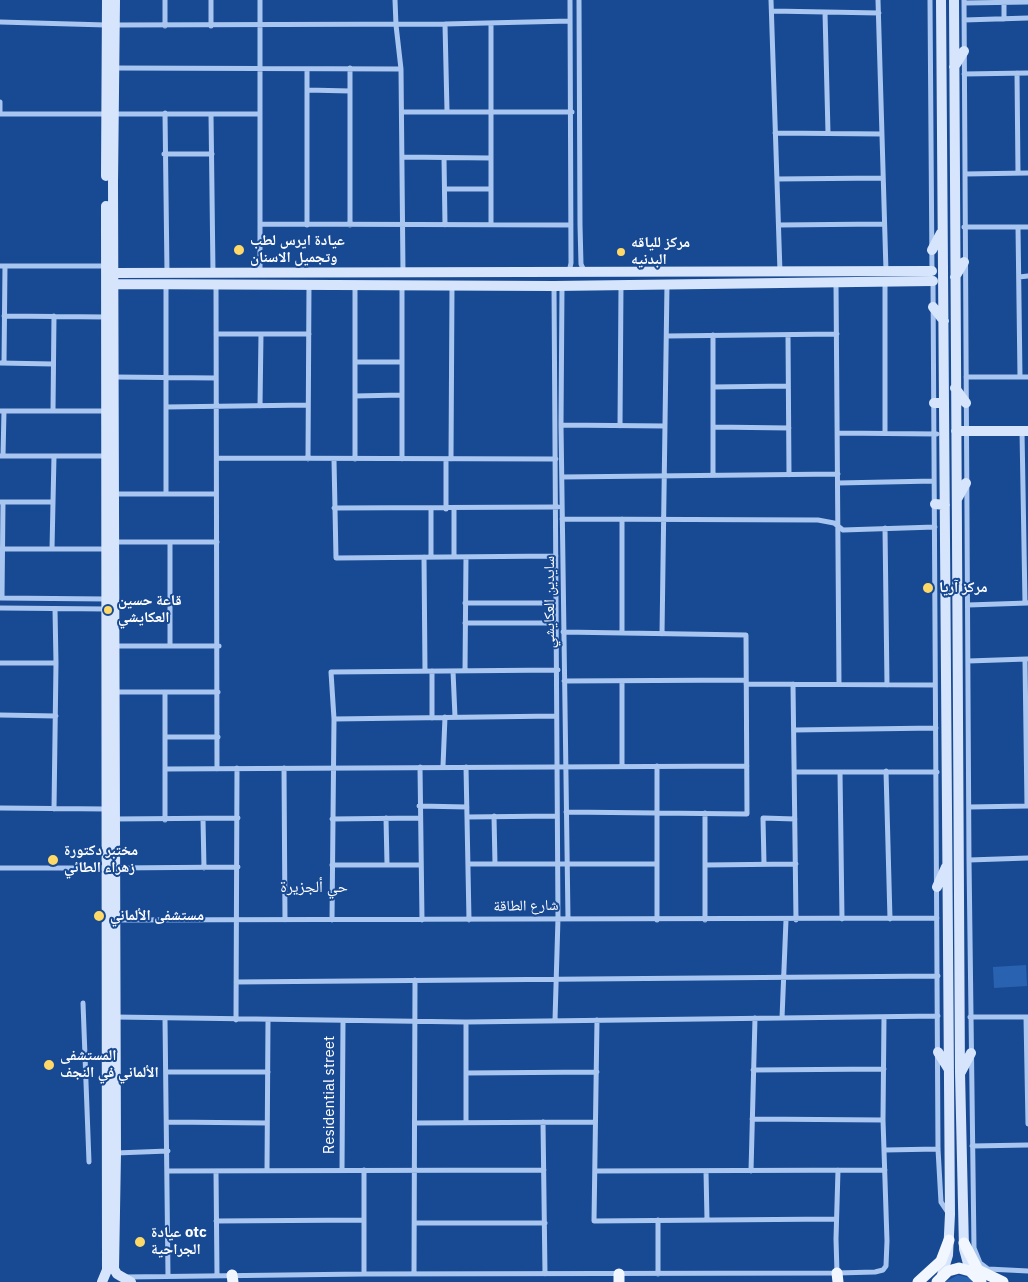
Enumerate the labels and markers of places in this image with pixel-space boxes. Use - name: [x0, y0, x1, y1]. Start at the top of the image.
- place label: عيادة ايرس لطب وتجميل الاسنان: [250, 232, 345, 267]
- place label: مركز للياقه البدنيه: [631, 234, 690, 269]
- marker: عيادة ايرس لطب وتجميل الاسنان: [232, 243, 246, 257]
- marker: مركز للياقه البدنيه: [615, 246, 627, 258]
- place label: مركز آريا: [939, 579, 988, 597]
- marker: مركز آريا: [921, 581, 935, 595]
- place label: قاعة حسين العكايشي: [118, 592, 182, 627]
- marker: قاعة حسين العكايشي: [102, 604, 114, 616]
- place label: مختبر دكتورة زهراء الطائي: [64, 842, 138, 877]
- marker: مختبر دكتورة زهراء الطائي: [46, 853, 60, 867]
- place label: مستشفى الألماني: [110, 907, 204, 925]
- marker: مستشفى الألماني: [92, 909, 106, 923]
- place label: المستشفى الألماني في النجف: [60, 1047, 159, 1082]
- marker: المستشفى الألماني في النجف: [42, 1058, 56, 1072]
- place label: عيادة otc الجراحية: [151, 1224, 207, 1259]
- marker: عيادة otc الجراحية: [133, 1235, 147, 1249]

